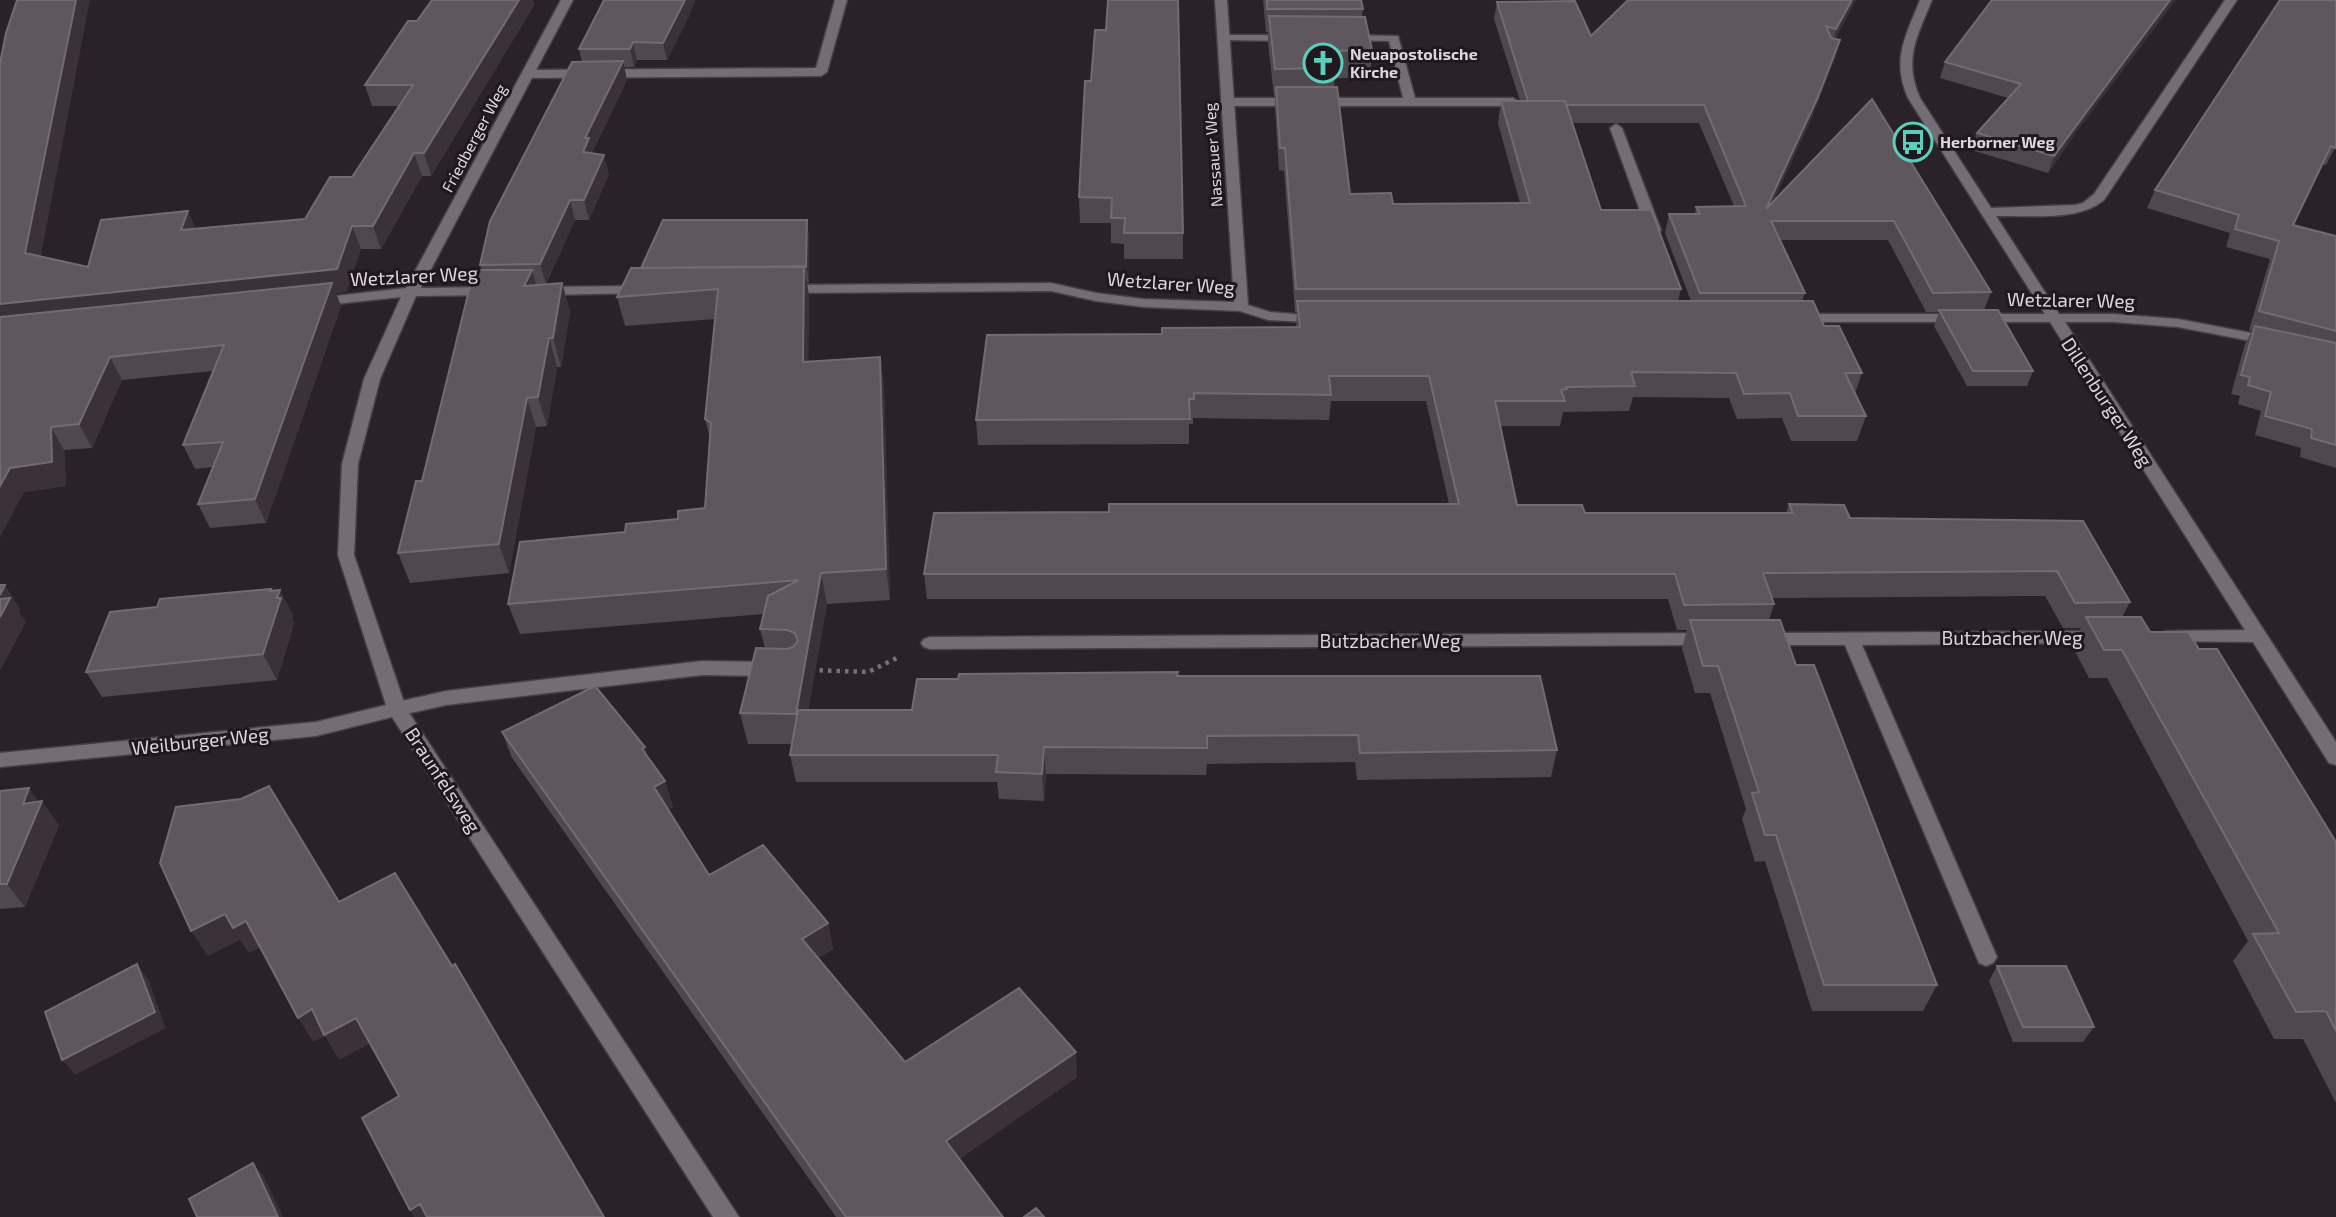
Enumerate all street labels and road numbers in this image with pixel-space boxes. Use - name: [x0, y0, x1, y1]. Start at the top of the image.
- street label: Friedberger Weg: [437, 80, 510, 195]
- street label: Nassauer Weg: [1199, 102, 1226, 208]
- street label: Wetzlarer Weg: [349, 261, 479, 290]
- street label: Wetzlarer Weg: [1106, 267, 1236, 298]
- street label: Wetzlarer Weg: [2007, 287, 2136, 312]
- street label: Dillenburger Weg: [2057, 333, 2158, 471]
- street label: Butzbacher Weg: [1941, 626, 2083, 649]
- street label: Butzbacher Weg: [1319, 629, 1461, 652]
- street label: Weilburger Weg: [130, 722, 270, 759]
- street label: Braunfelsweg: [401, 723, 486, 837]

